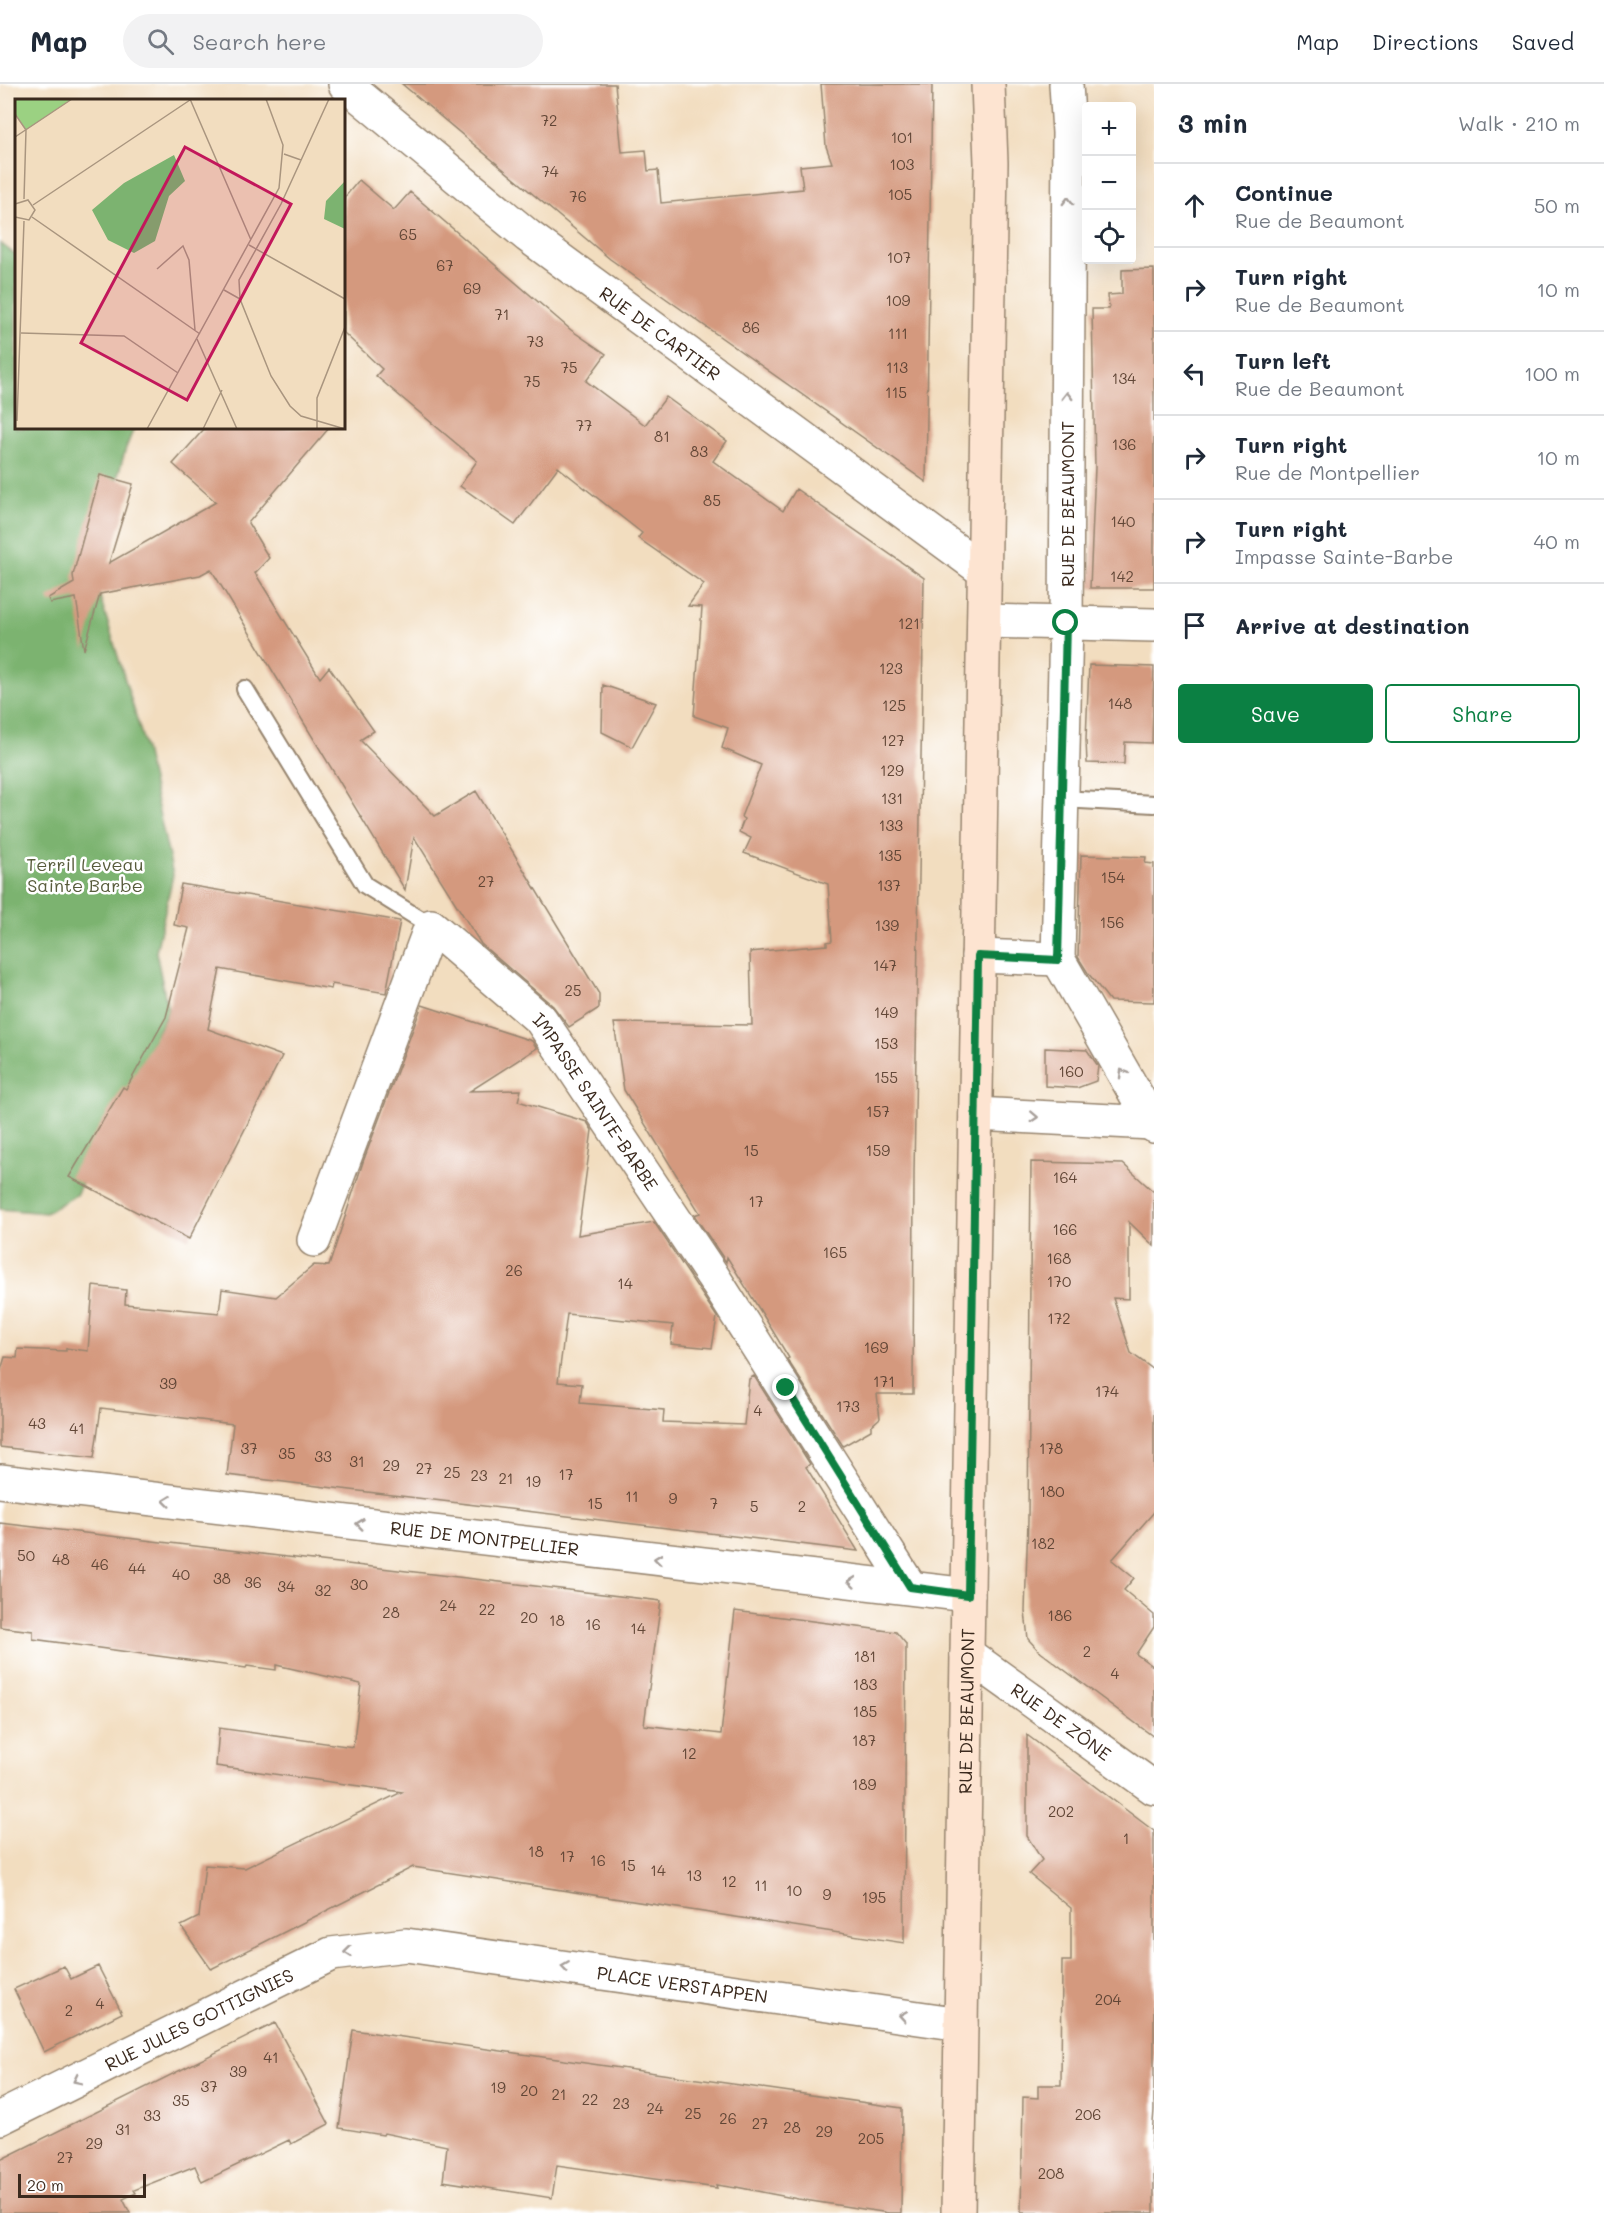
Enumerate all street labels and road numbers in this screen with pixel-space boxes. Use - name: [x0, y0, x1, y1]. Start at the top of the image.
- street label: RUE DE CARTIER: [595, 281, 726, 386]
- street label: RUE DE BEAUMONT: [1055, 421, 1079, 587]
- street label: IMPASSE SAINTE-BARBE: [528, 1007, 664, 1195]
- street label: RUE DE MONTPELLIER: [389, 1515, 580, 1561]
- street label: RUE DE BEAUMONT: [953, 1628, 979, 1794]
- street label: RUE DE ZÔNE: [1006, 1677, 1116, 1766]
- street label: PLACE VERSTAPPEN: [595, 1960, 769, 2008]
- street label: RUE JULES GOTTIGNIES: [100, 1963, 297, 2076]

